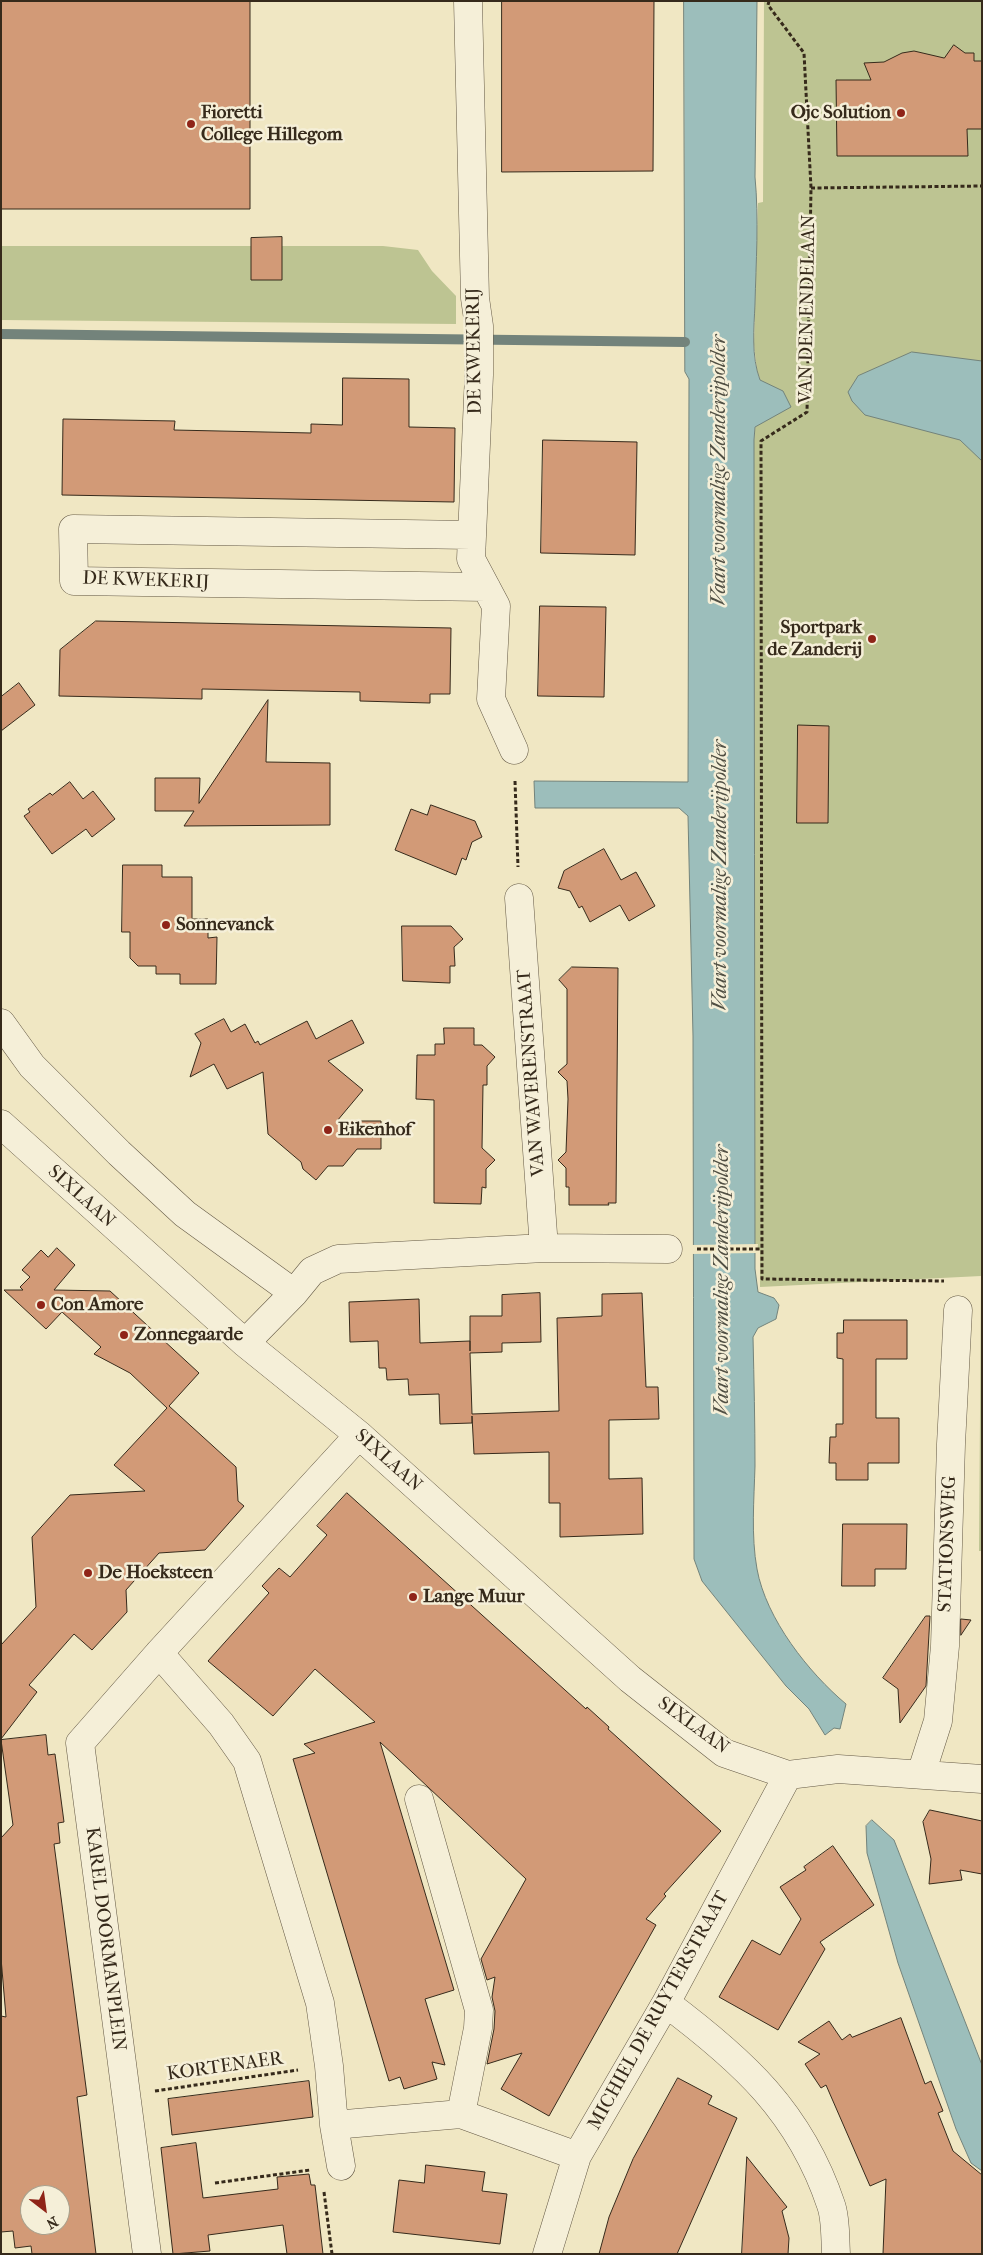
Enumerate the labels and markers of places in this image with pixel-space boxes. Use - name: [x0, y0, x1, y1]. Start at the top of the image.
- place label: Fioretti College Hillegom: [201, 102, 343, 146]
- place label: Ojc Solution: [791, 102, 891, 124]
- marker: Ojc Solution: [895, 107, 907, 119]
- marker: Fioretti College Hillegom: [185, 118, 197, 130]
- place label: Sportpark de Zanderij: [767, 617, 862, 661]
- marker: Sportpark de Zanderij: [866, 633, 878, 645]
- place label: Sonnevanck: [176, 914, 274, 936]
- marker: Sonnevanck: [160, 919, 172, 931]
- place label: Eikenhof: [338, 1119, 411, 1141]
- marker: Eikenhof: [322, 1124, 334, 1136]
- place label: Con Amore: [51, 1294, 143, 1316]
- marker: Con Amore: [35, 1299, 47, 1311]
- place label: Zonnegaarde: [134, 1324, 243, 1346]
- marker: Zonnegaarde: [118, 1329, 130, 1341]
- place label: De Hoeksteen: [98, 1562, 213, 1584]
- marker: De Hoeksteen: [82, 1567, 94, 1579]
- place label: Lange Muur: [423, 1586, 525, 1608]
- marker: Lange Muur: [407, 1591, 419, 1603]

